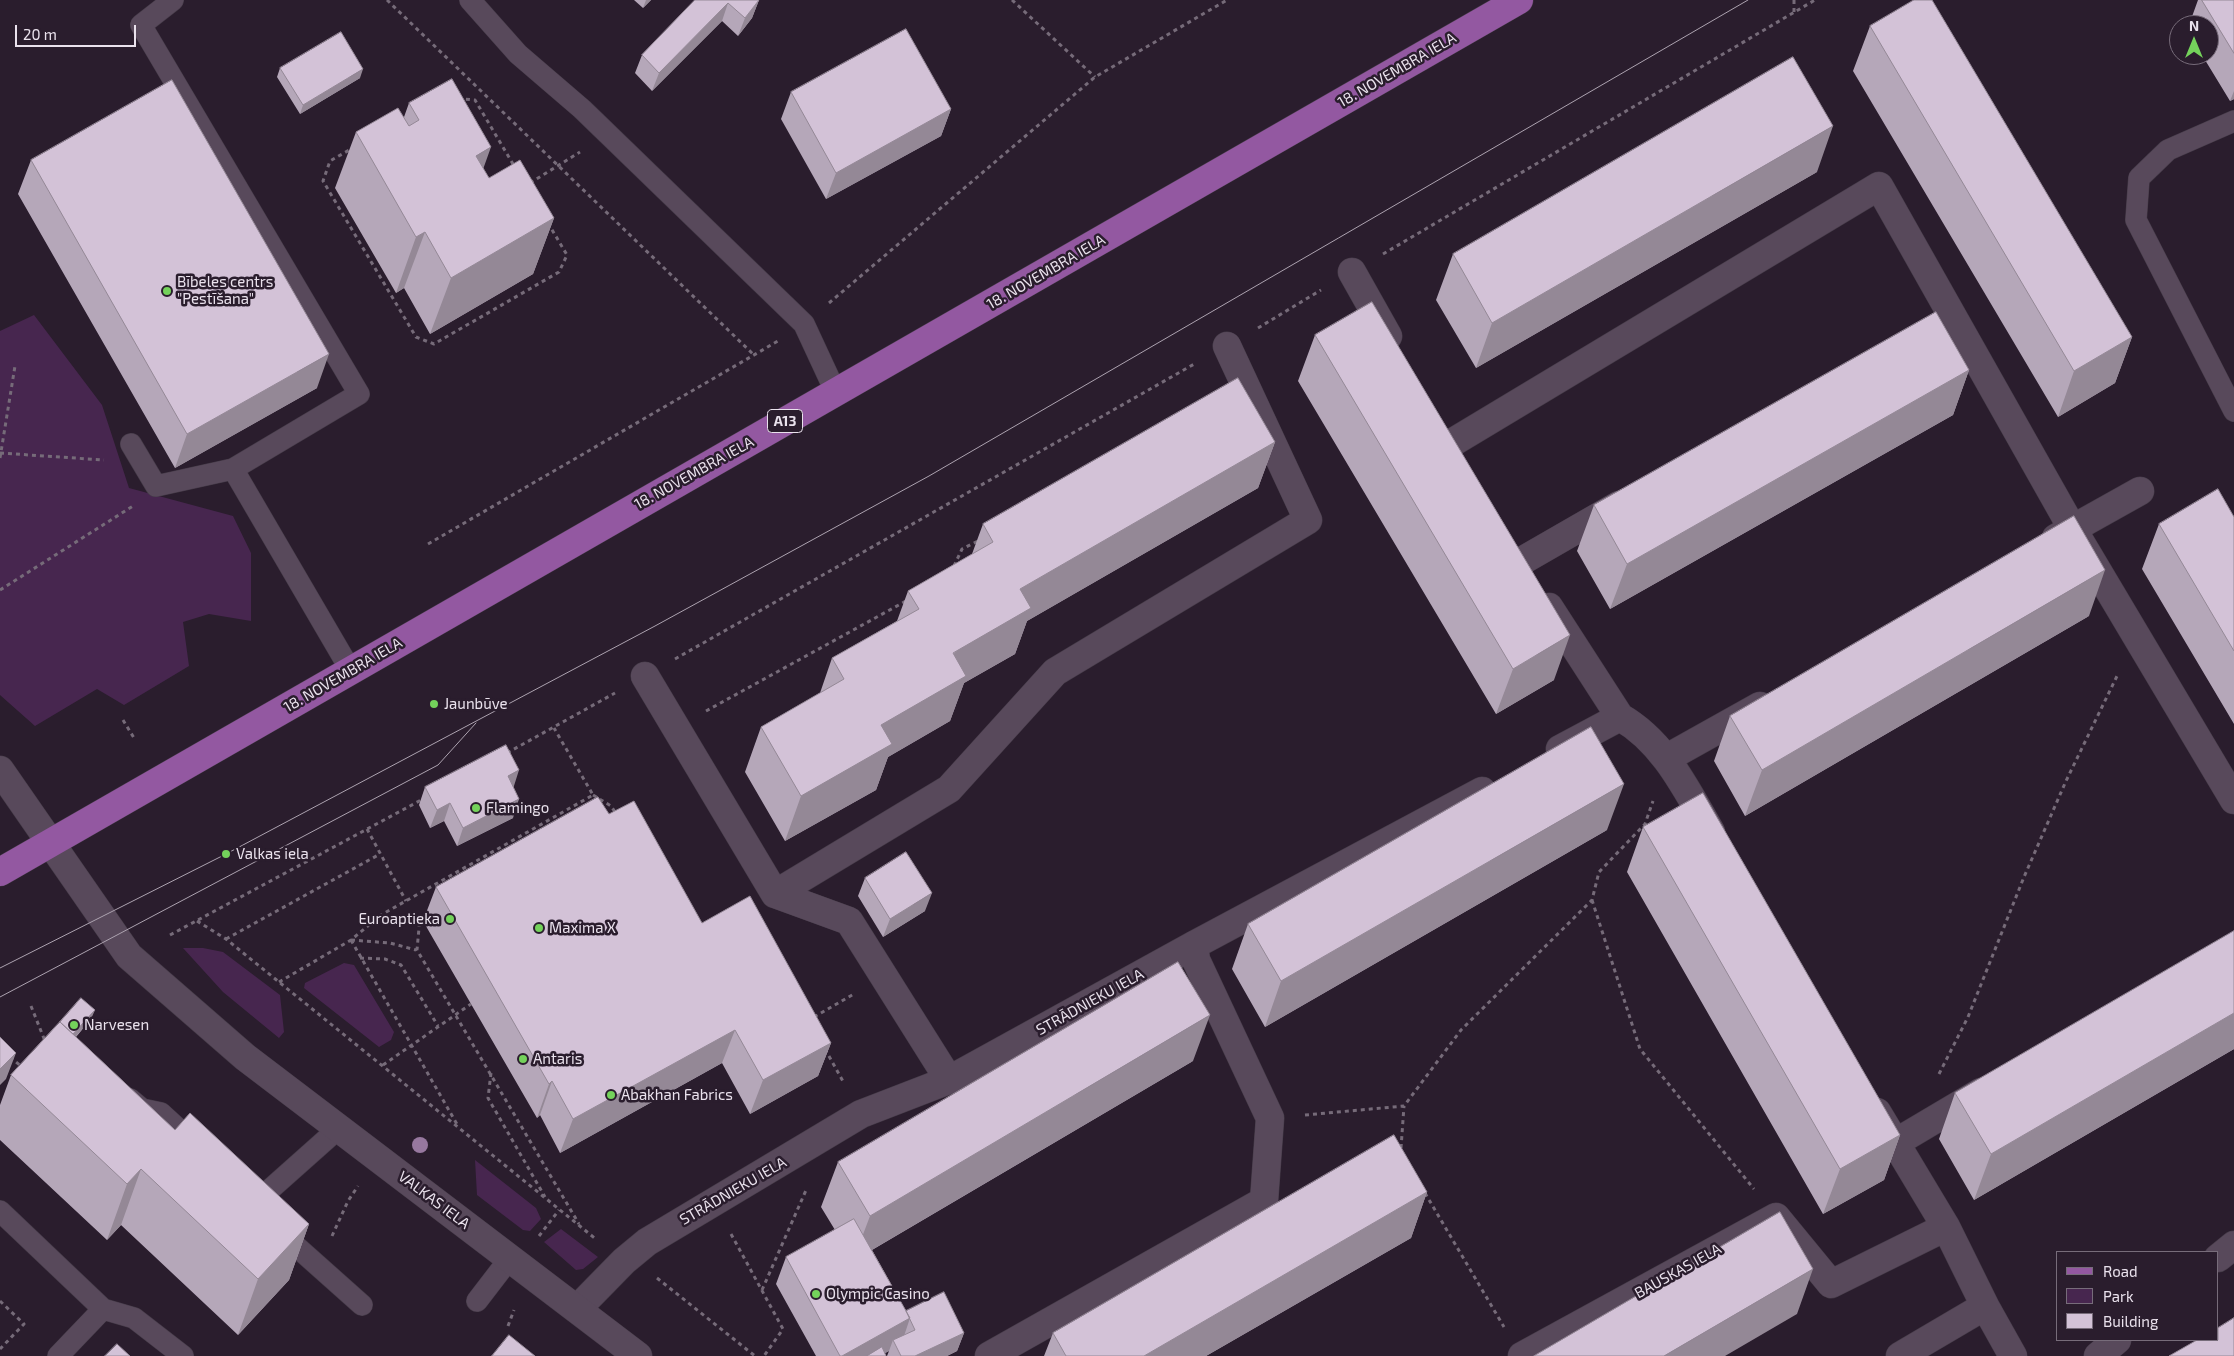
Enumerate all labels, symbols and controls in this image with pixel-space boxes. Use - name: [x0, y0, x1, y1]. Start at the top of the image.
- scale bar: [18, 15, 139, 47]
- north arrow: [2169, 15, 2219, 65]
- text: N: [2189, 17, 2199, 34]
- text: 20 m: [23, 25, 57, 43]
- street label: 18. NOVEMBRA IELA: [1335, 29, 1459, 111]
- street label: 18. NOVEMBRA IELA: [984, 231, 1108, 313]
- place label: Bībeles centrs "Pestīšana": [177, 273, 273, 308]
- marker: Bībeles centrs "Pestīšana": [161, 285, 173, 297]
- road number: A13: [768, 410, 802, 432]
- street label: 18. NOVEMBRA IELA: [631, 433, 757, 513]
- street label: 18. NOVEMBRA IELA: [281, 634, 405, 716]
- place label: Jaunbūve: [444, 695, 508, 713]
- marker: Jaunbūve: [428, 698, 440, 710]
- place label: Flamingo: [486, 799, 549, 817]
- marker: Flamingo: [470, 802, 482, 814]
- place label: Valkas iela: [236, 845, 309, 863]
- marker: Valkas iela: [220, 848, 232, 860]
- place label: Euroaptieka: [358, 910, 440, 928]
- marker: Euroaptieka: [444, 913, 456, 925]
- place label: Maxima X: [549, 919, 616, 937]
- marker: Maxima X: [533, 922, 545, 934]
- street label: STRĀDNIEKU IELA: [1033, 965, 1147, 1039]
- place label: Narvesen: [84, 1016, 149, 1034]
- marker: Narvesen: [68, 1019, 80, 1031]
- place label: Antaris: [533, 1050, 582, 1068]
- marker: Antaris: [517, 1053, 529, 1065]
- place label: Abakhan Fabrics: [621, 1086, 733, 1104]
- marker: Abakhan Fabrics: [605, 1089, 617, 1101]
- street label: STRĀDNIEKU IELA: [676, 1153, 790, 1229]
- street label: VALKAS IELA: [395, 1167, 473, 1233]
- street label: BAUSKAS IELA: [1632, 1240, 1724, 1302]
- legend: [2056, 1251, 2219, 1341]
- text: Road: [2103, 1262, 2138, 1280]
- place label: Olympic Casino: [826, 1285, 930, 1303]
- text: Park: [2103, 1287, 2134, 1305]
- marker: Olympic Casino: [810, 1288, 822, 1300]
- text: Building: [2103, 1312, 2158, 1330]

